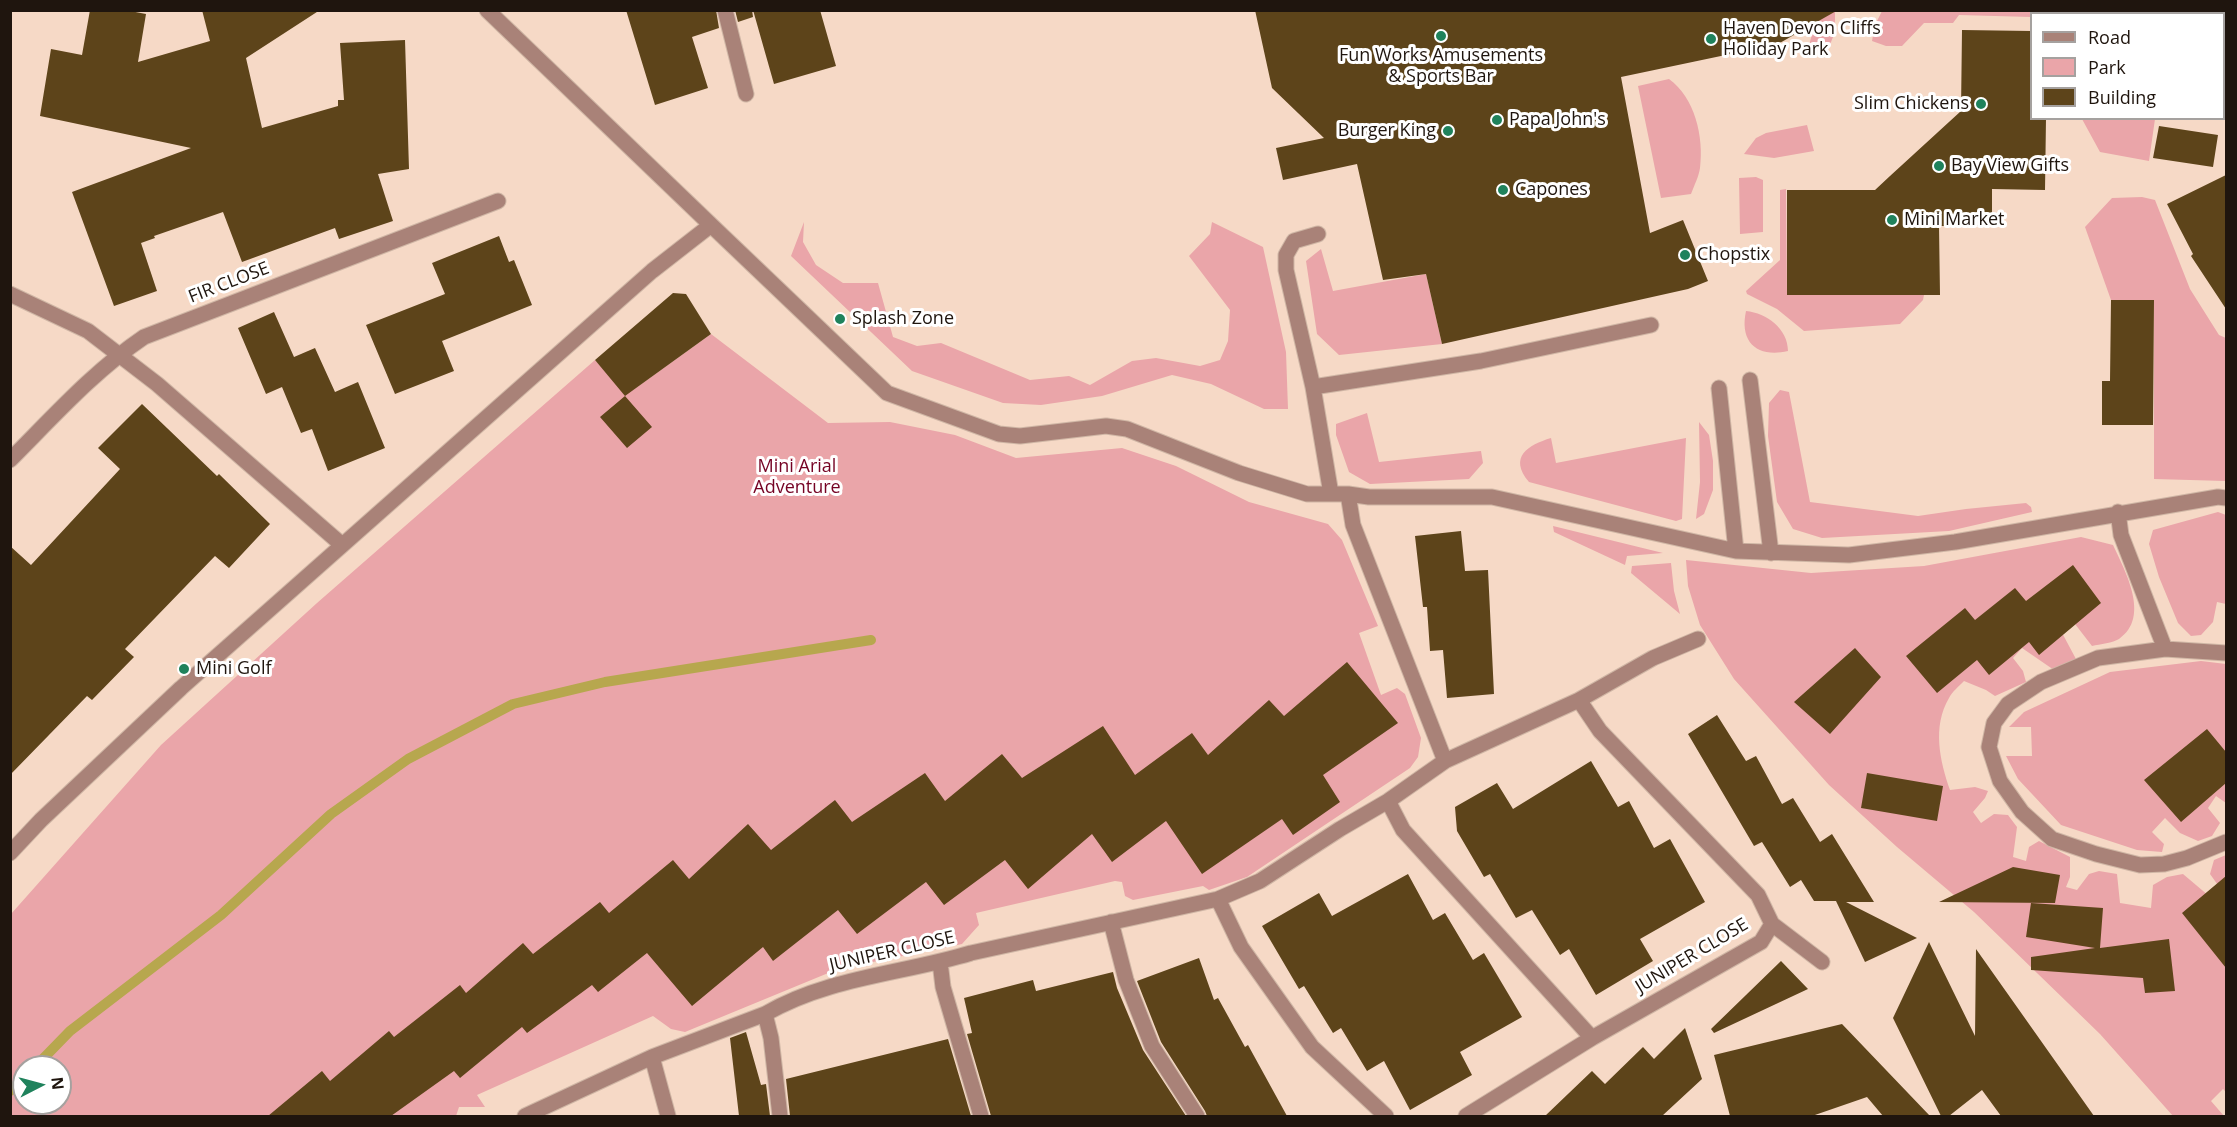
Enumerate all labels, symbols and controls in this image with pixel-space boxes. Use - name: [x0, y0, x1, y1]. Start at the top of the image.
- legend: [2030, 12, 2225, 120]
- place label: Haven Devon Cliffs Holiday Park: [1723, 18, 1881, 60]
- text: Road: [2088, 25, 2131, 49]
- marker: Fun Works Amusements & Sports Bar: [1434, 29, 1448, 43]
- marker: Haven Devon Cliffs Holiday Park: [1704, 32, 1718, 46]
- place label: Fun Works Amusements & Sports Bar: [1339, 45, 1543, 88]
- text: Park: [2088, 55, 2126, 79]
- text: Building: [2088, 85, 2156, 109]
- place label: Slim Chickens: [1854, 93, 1969, 115]
- marker: Slim Chickens: [1974, 97, 1988, 111]
- place label: Papa John's: [1509, 109, 1606, 131]
- marker: Papa John's: [1490, 113, 1504, 127]
- place label: Burger King: [1338, 120, 1436, 142]
- marker: Burger King: [1441, 124, 1455, 138]
- place label: Bay View Gifts: [1951, 155, 2069, 177]
- marker: Bay View Gifts: [1932, 159, 1946, 173]
- place label: Capones: [1515, 179, 1588, 201]
- marker: Capones: [1496, 183, 1510, 197]
- place label: Mini Market: [1904, 209, 2005, 231]
- marker: Mini Market: [1885, 213, 1899, 227]
- place label: Chopstix: [1697, 244, 1770, 266]
- marker: Chopstix: [1678, 248, 1692, 262]
- street label: FIR CLOSE: [186, 258, 272, 308]
- place label: Splash Zone: [852, 308, 954, 330]
- marker: Splash Zone: [833, 312, 847, 326]
- park label: Mini Arial Adventure: [753, 456, 841, 498]
- place label: Mini Golf: [196, 658, 272, 680]
- marker: Mini Golf: [177, 662, 191, 676]
- street label: JUNIPER CLOSE: [1632, 914, 1752, 998]
- street label: JUNIPER CLOSE: [827, 927, 957, 977]
- north arrow: [12, 1055, 72, 1115]
- text: N: [46, 1076, 70, 1091]

